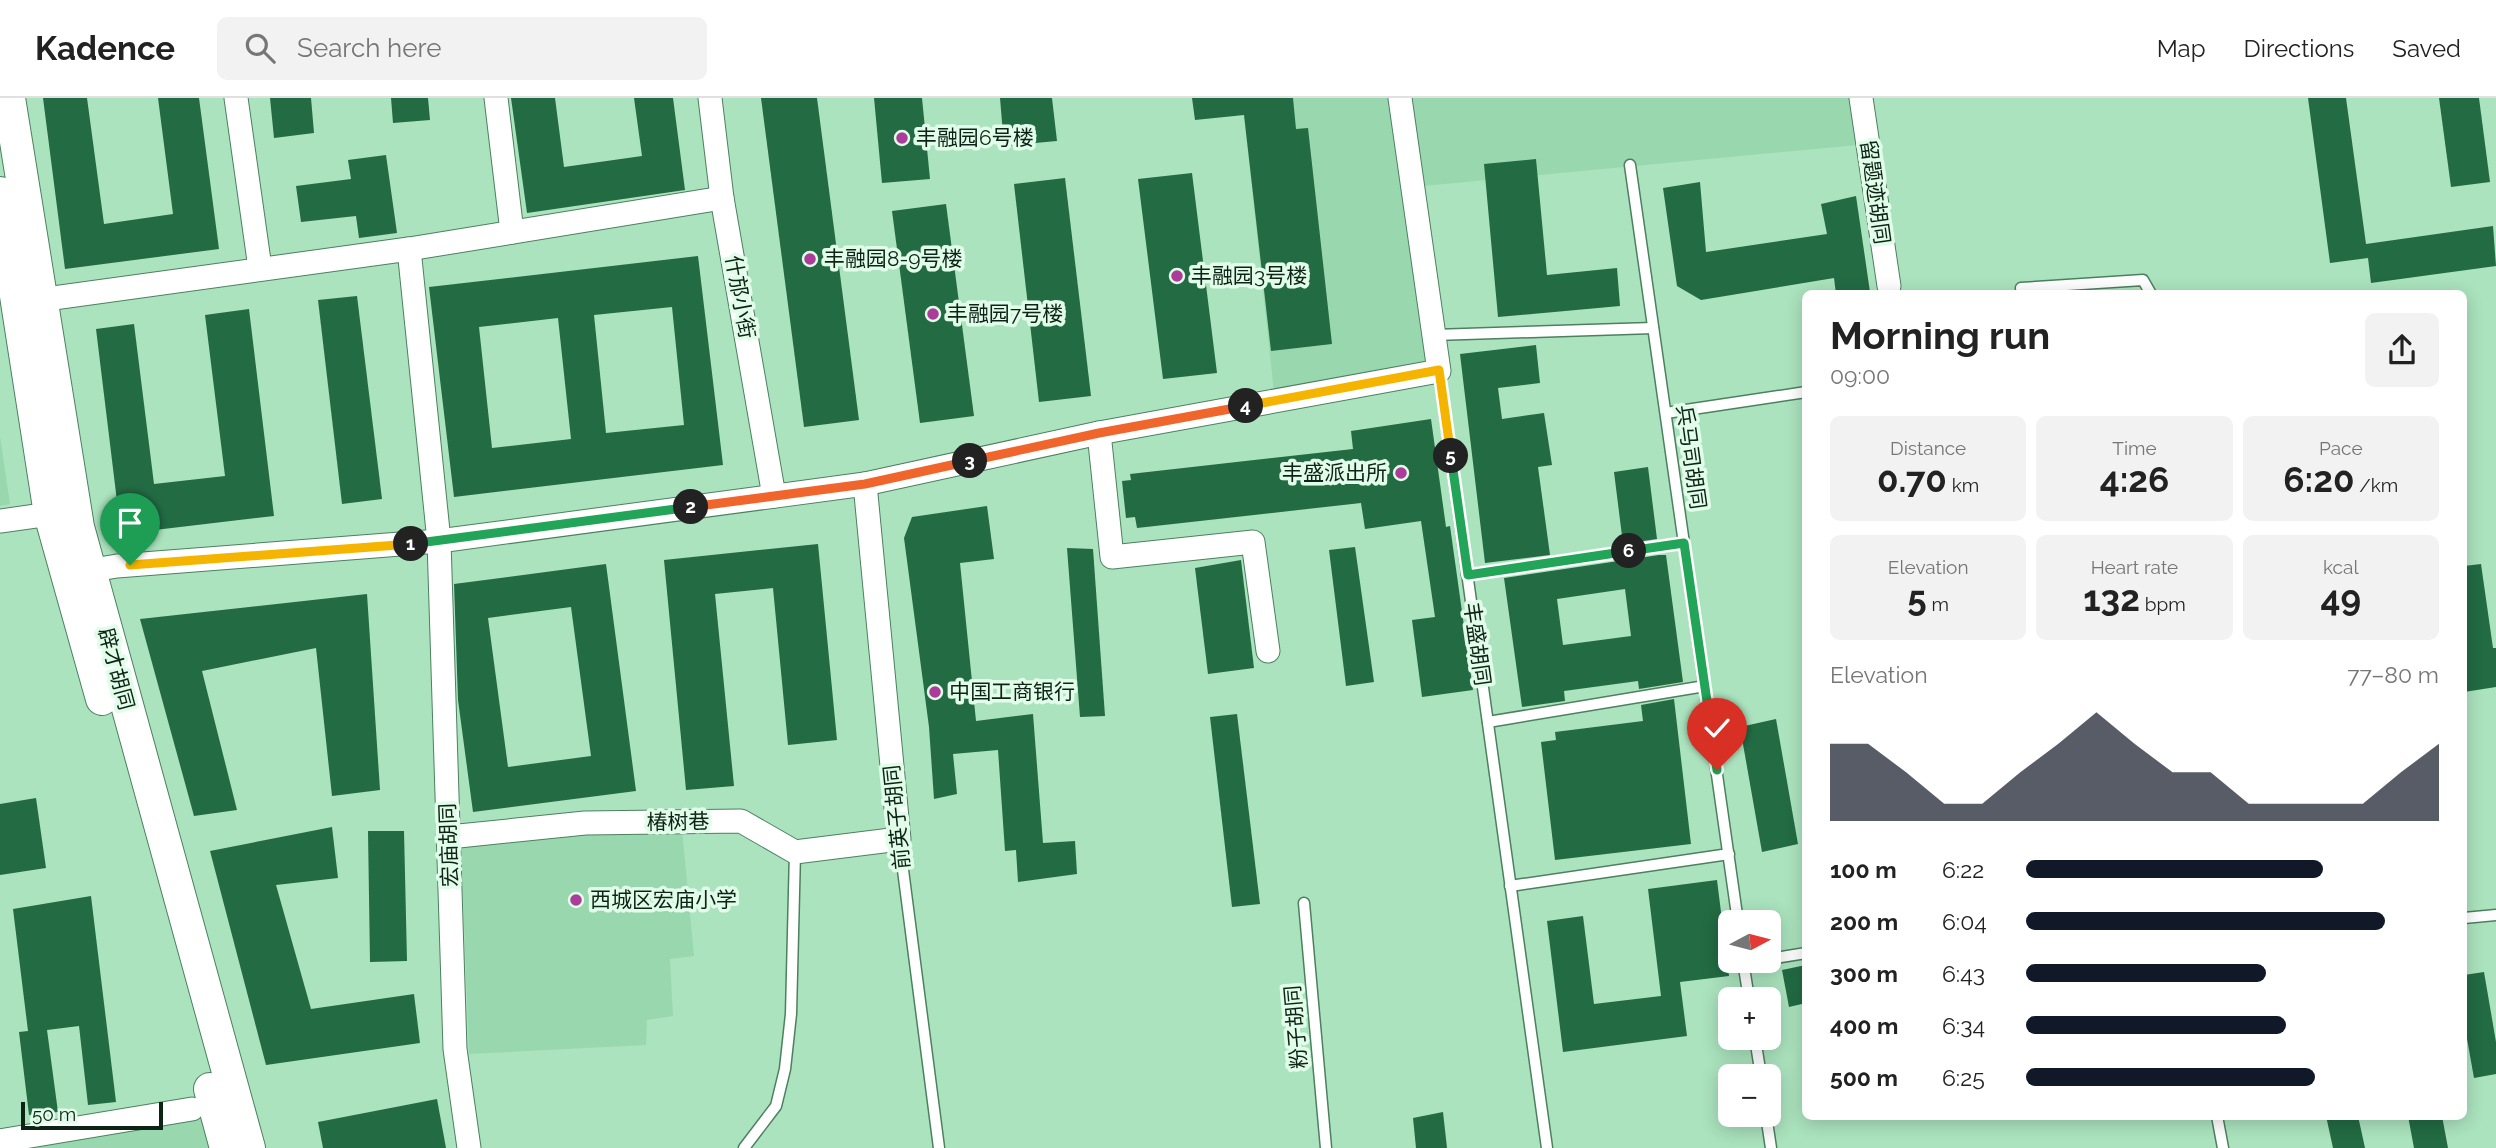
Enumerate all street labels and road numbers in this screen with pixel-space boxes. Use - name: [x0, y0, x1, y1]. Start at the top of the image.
- street label: 留题迹胡同: [1856, 138, 1895, 246]
- street label: 什邡小街: [721, 253, 760, 340]
- street label: 兵马司胡同: [1672, 403, 1711, 511]
- street label: 丰盛胡同: [1459, 601, 1496, 687]
- street label: 辟才胡同: [94, 625, 139, 713]
- street label: 前英子胡同: [879, 764, 914, 871]
- street label: 宏庙胡同: [435, 803, 462, 887]
- street label: 椿树巷: [646, 808, 710, 835]
- street label: 粉子胡同: [1279, 984, 1312, 1070]

